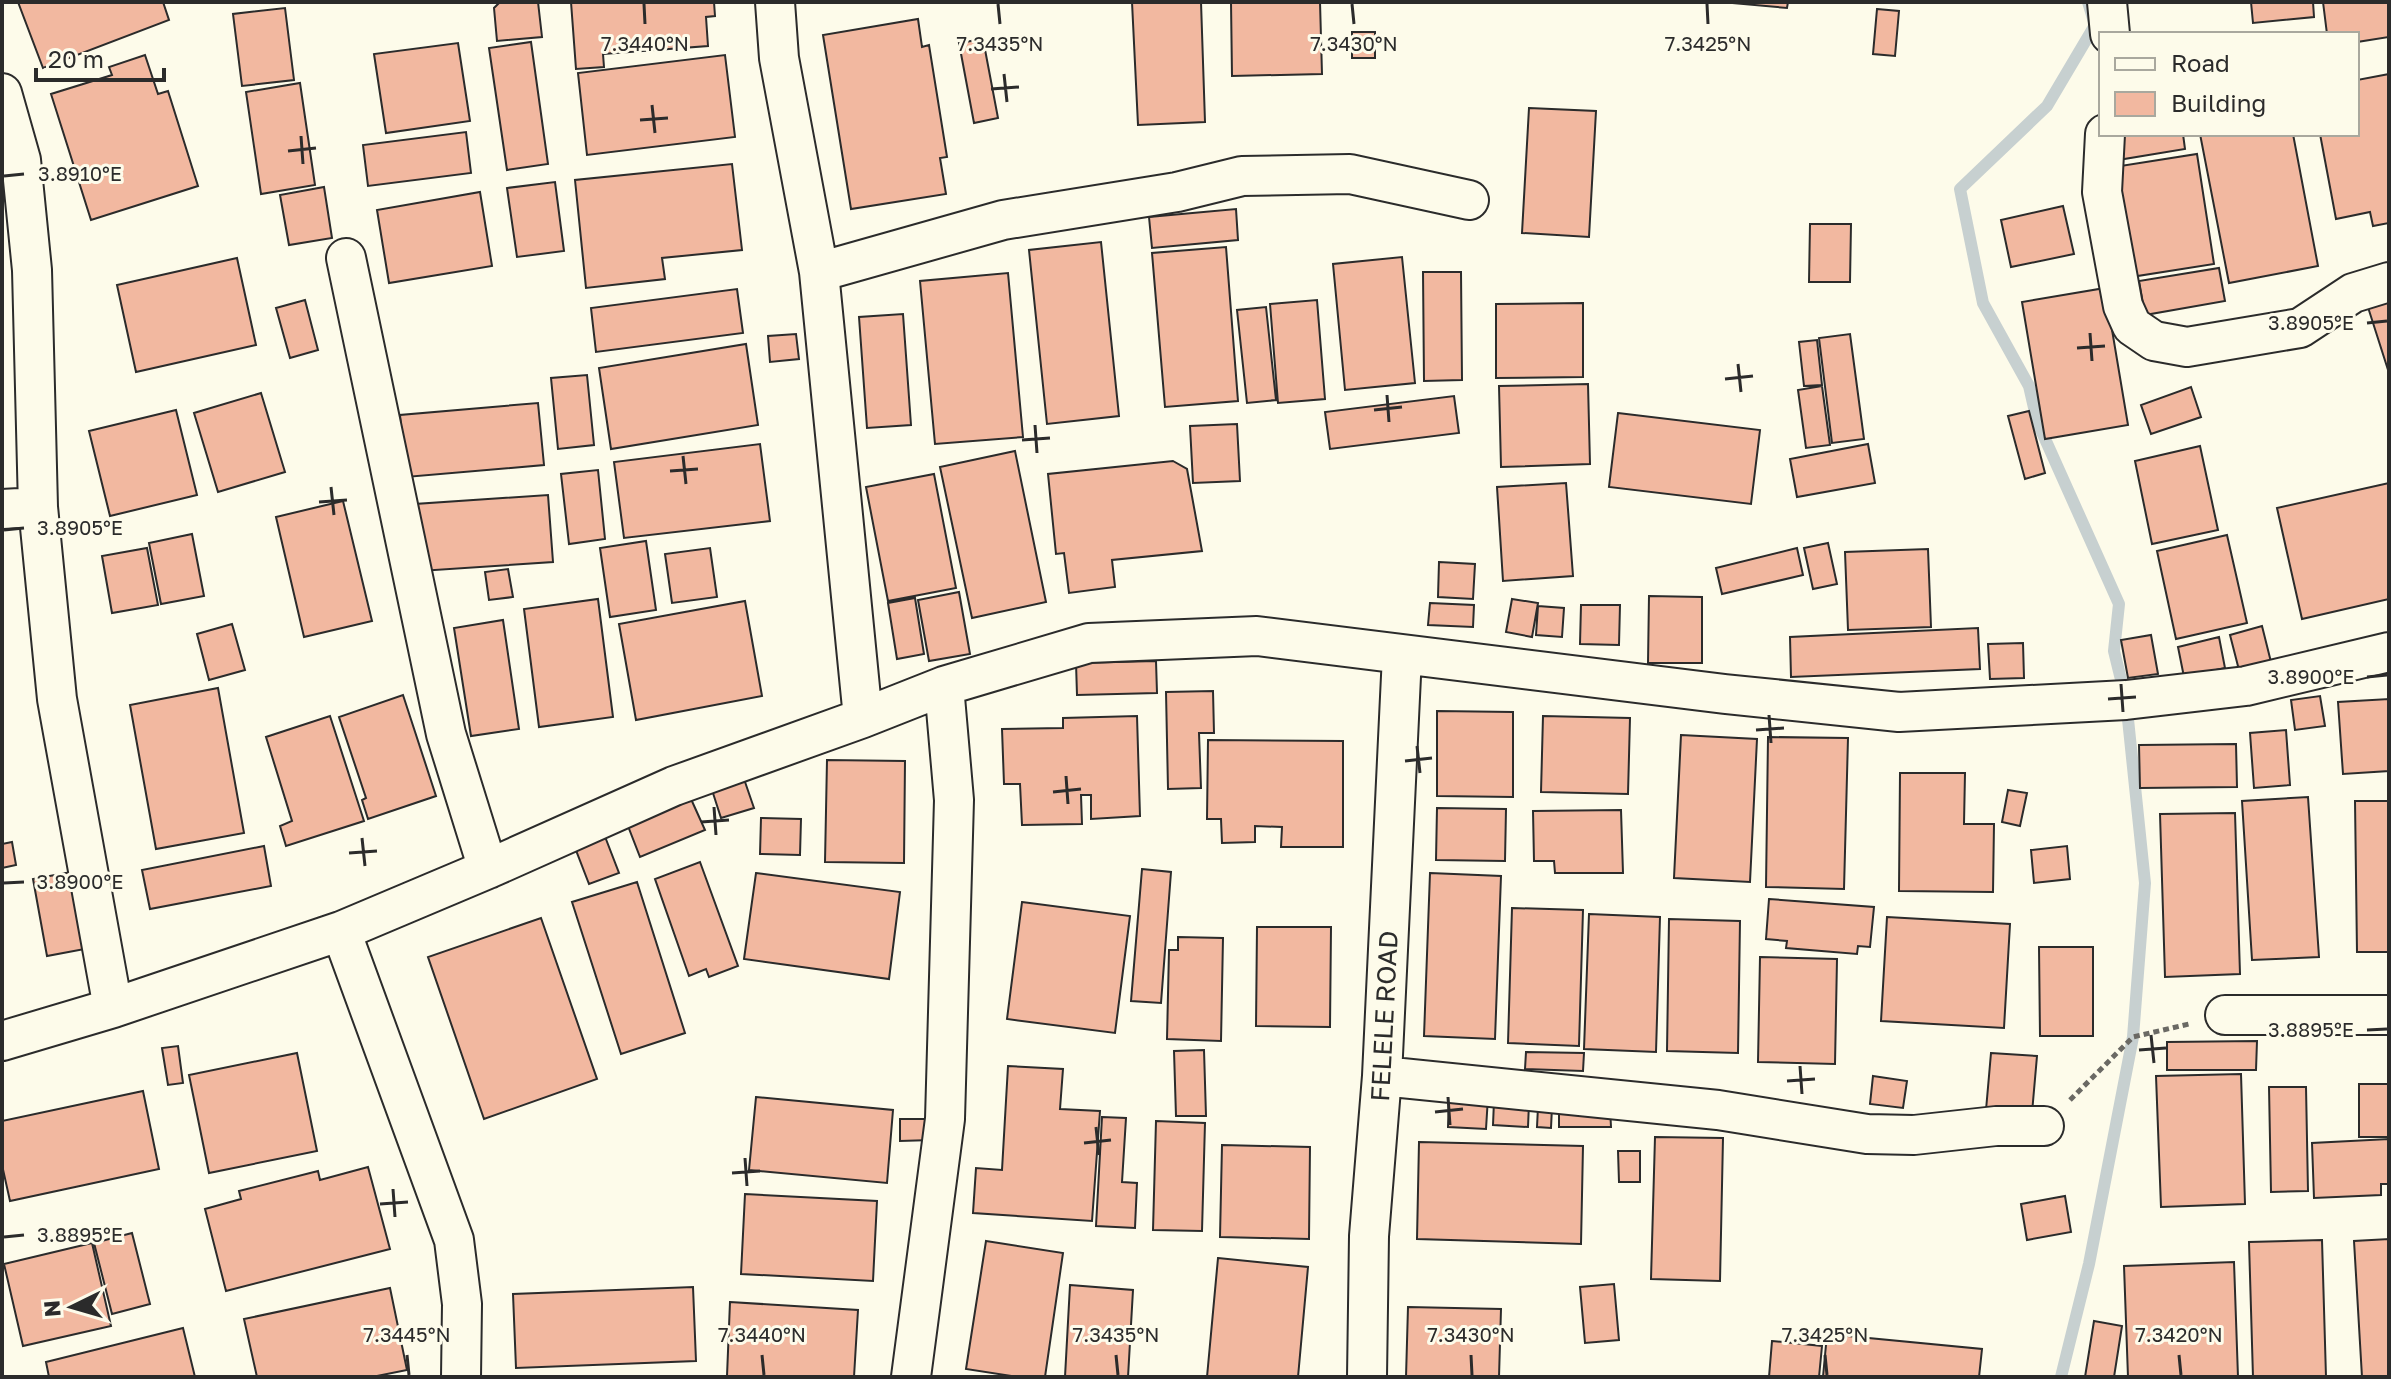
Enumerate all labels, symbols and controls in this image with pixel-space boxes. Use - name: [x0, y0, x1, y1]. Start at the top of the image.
- text: 7.3440°N: [601, 31, 689, 55]
- text: 7.3435°N: [957, 31, 1043, 55]
- text: 7.3430°N: [1310, 31, 1398, 55]
- text: 7.3425°N: [1665, 31, 1751, 55]
- scale bar: [36, 32, 164, 82]
- legend: [2099, 32, 2359, 136]
- text: 20 m: [48, 44, 104, 73]
- text: Road: [2171, 48, 2230, 77]
- text: Building: [2171, 88, 2266, 117]
- text: 3.8910°E: [38, 161, 122, 185]
- text: 3.8905°E: [2268, 310, 2354, 334]
- text: 3.8905°E: [37, 515, 123, 539]
- text: 3.8900°E: [2268, 664, 2354, 688]
- text: 3.8900°E: [37, 869, 123, 893]
- street label: FELELE ROAD: [1364, 930, 1404, 1102]
- text: 3.8895°E: [2268, 1017, 2354, 1041]
- text: 3.8895°E: [37, 1222, 123, 1246]
- north arrow: [32, 1267, 112, 1347]
- text: N: [37, 1299, 66, 1318]
- text: 7.3445°N: [363, 1322, 451, 1346]
- text: 7.3440°N: [718, 1322, 806, 1346]
- text: 7.3435°N: [1073, 1322, 1159, 1346]
- text: 7.3430°N: [1427, 1322, 1515, 1346]
- text: 7.3425°N: [1782, 1322, 1868, 1346]
- text: 7.3420°N: [2135, 1322, 2223, 1346]

